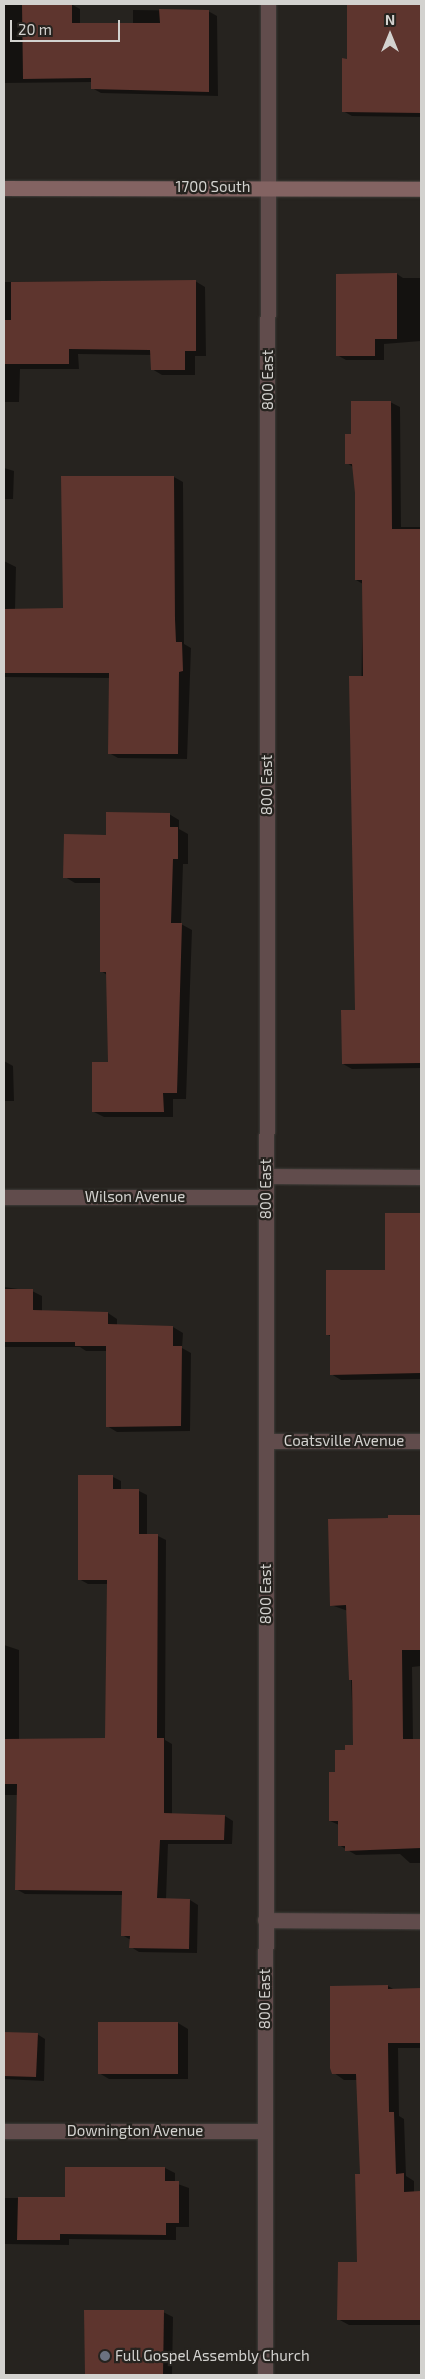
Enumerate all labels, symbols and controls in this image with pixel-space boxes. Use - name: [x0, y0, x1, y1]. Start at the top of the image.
- scale bar: [12, 10, 122, 42]
- north arrow: [365, 10, 415, 60]
- text: N: [385, 11, 395, 28]
- text: 20 m: [18, 20, 52, 38]
- street label: 1700 South: [176, 178, 250, 196]
- street label: 800 East: [259, 350, 277, 410]
- street label: 800 East: [258, 755, 276, 815]
- street label: 800 East: [257, 1159, 275, 1219]
- street label: Wilson Avenue: [85, 1188, 185, 1206]
- street label: Coatsville Avenue: [284, 1432, 404, 1450]
- street label: 800 East: [257, 1564, 275, 1624]
- street label: 800 East: [256, 1969, 274, 2029]
- street label: Downington Avenue: [67, 2122, 203, 2140]
- place label: Full Gospel Assembly Church: [115, 2347, 311, 2365]
- marker: Full Gospel Assembly Church: [99, 2350, 111, 2362]

